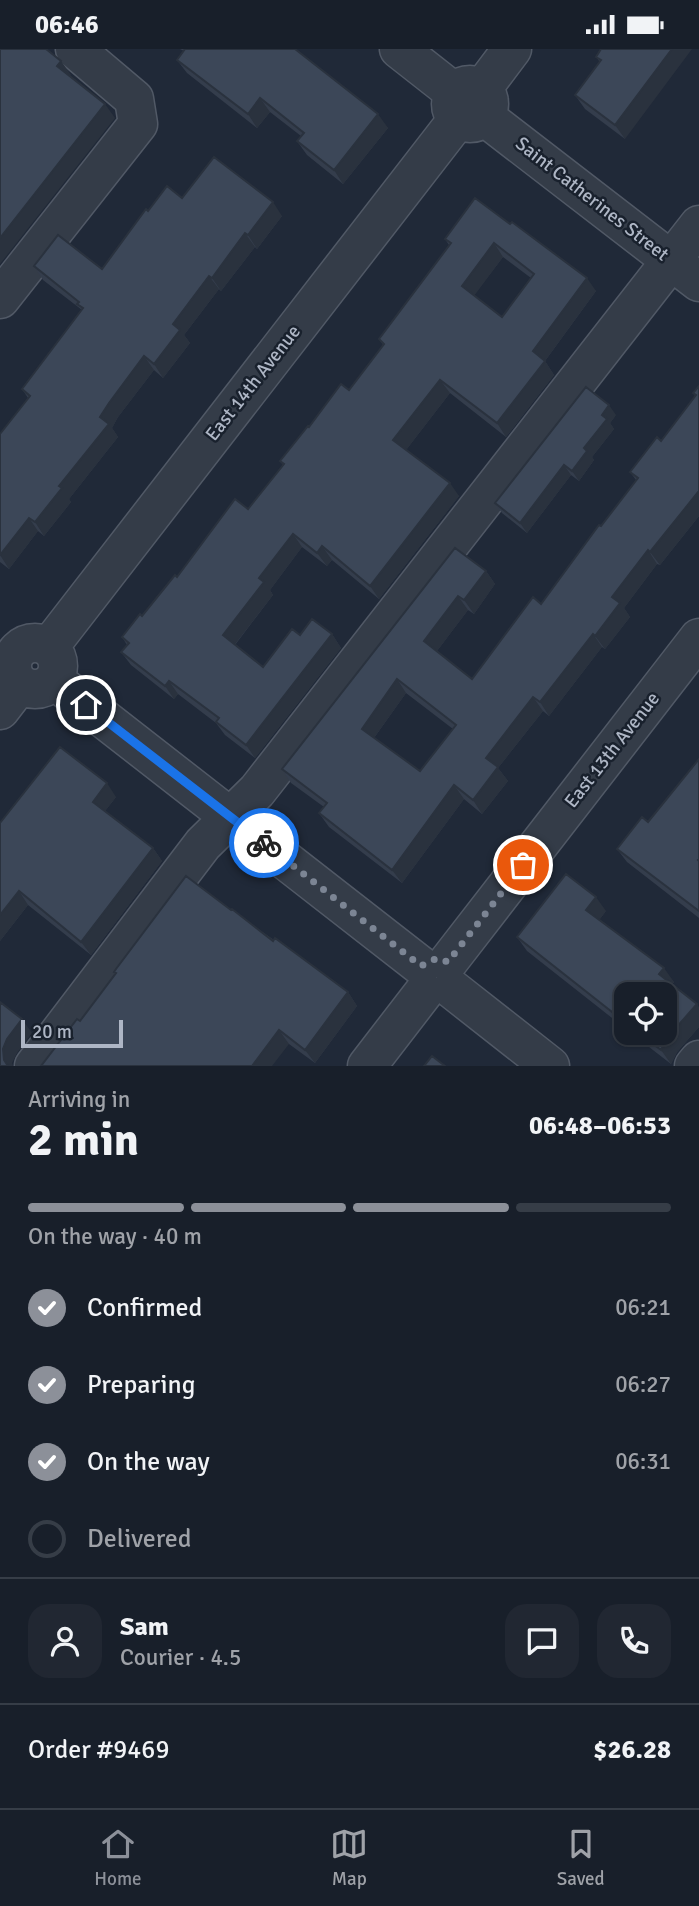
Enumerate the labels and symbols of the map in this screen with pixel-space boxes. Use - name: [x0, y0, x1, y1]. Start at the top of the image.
- street label: Saint Catherines Street: [510, 132, 674, 267]
- street label: East 14th Avenue: [200, 320, 306, 446]
- pin: [56, 675, 116, 735]
- street label: East 13th Avenue: [559, 687, 665, 813]
- courier: [229, 808, 299, 878]
- pin: [493, 835, 553, 895]
- scale bar: [21, 1017, 122, 1049]

